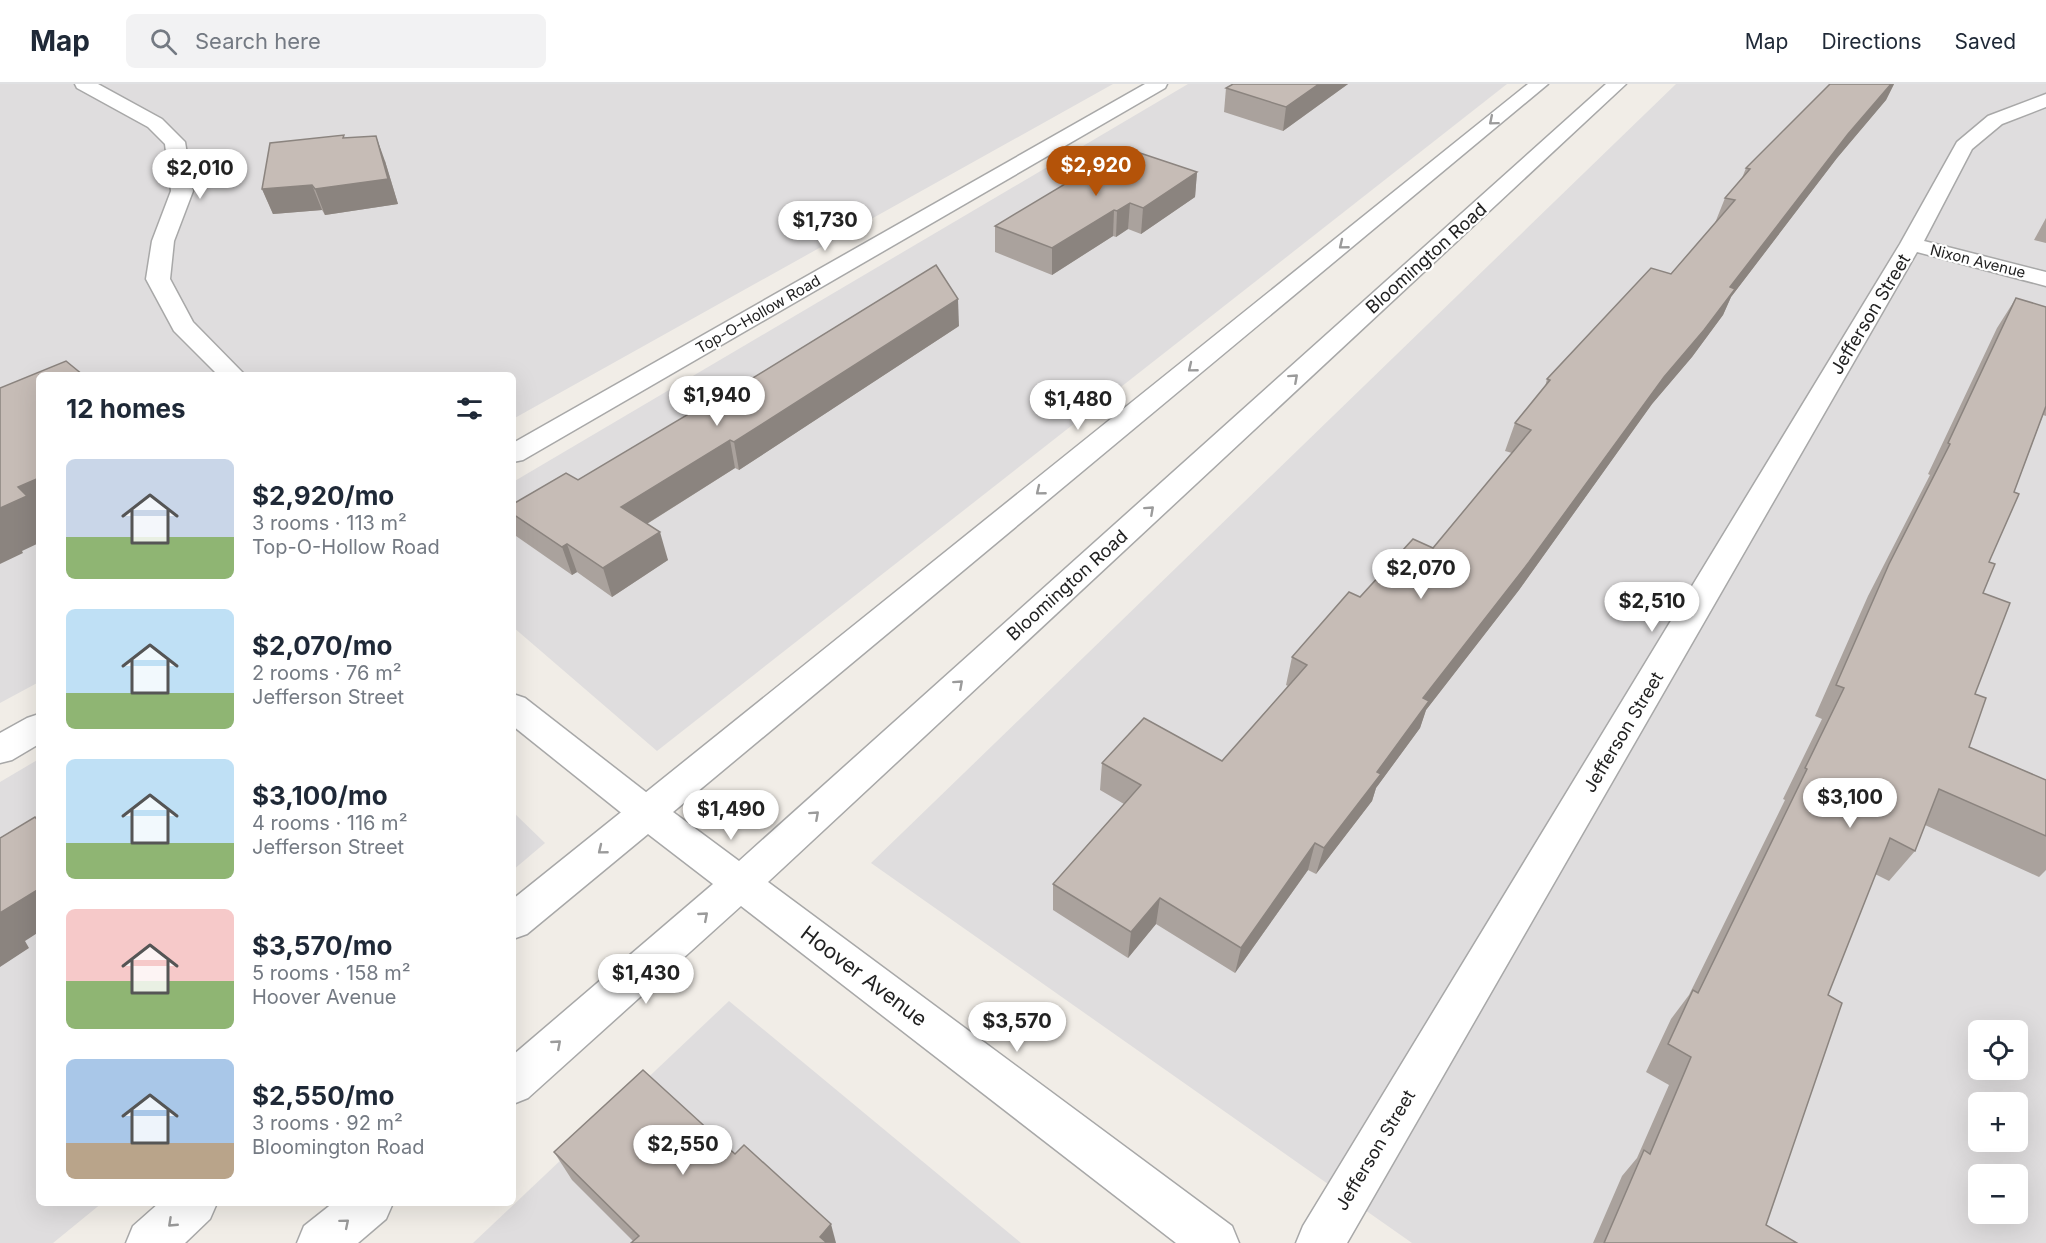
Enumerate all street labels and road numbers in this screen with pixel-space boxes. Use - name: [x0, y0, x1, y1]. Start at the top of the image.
- street label: Bloomington Road: [1361, 198, 1491, 318]
- street label: Nixon Avenue: [1928, 240, 2028, 282]
- street label: Jefferson Street: [1826, 250, 1914, 378]
- street label: Top-O-Hollow Road: [692, 271, 824, 357]
- street label: Bloomington Road: [1002, 525, 1132, 645]
- street label: Jefferson Street: [1579, 668, 1667, 796]
- street label: Hoover Avenue: [796, 920, 932, 1032]
- street label: Jefferson Street: [1331, 1086, 1419, 1214]

